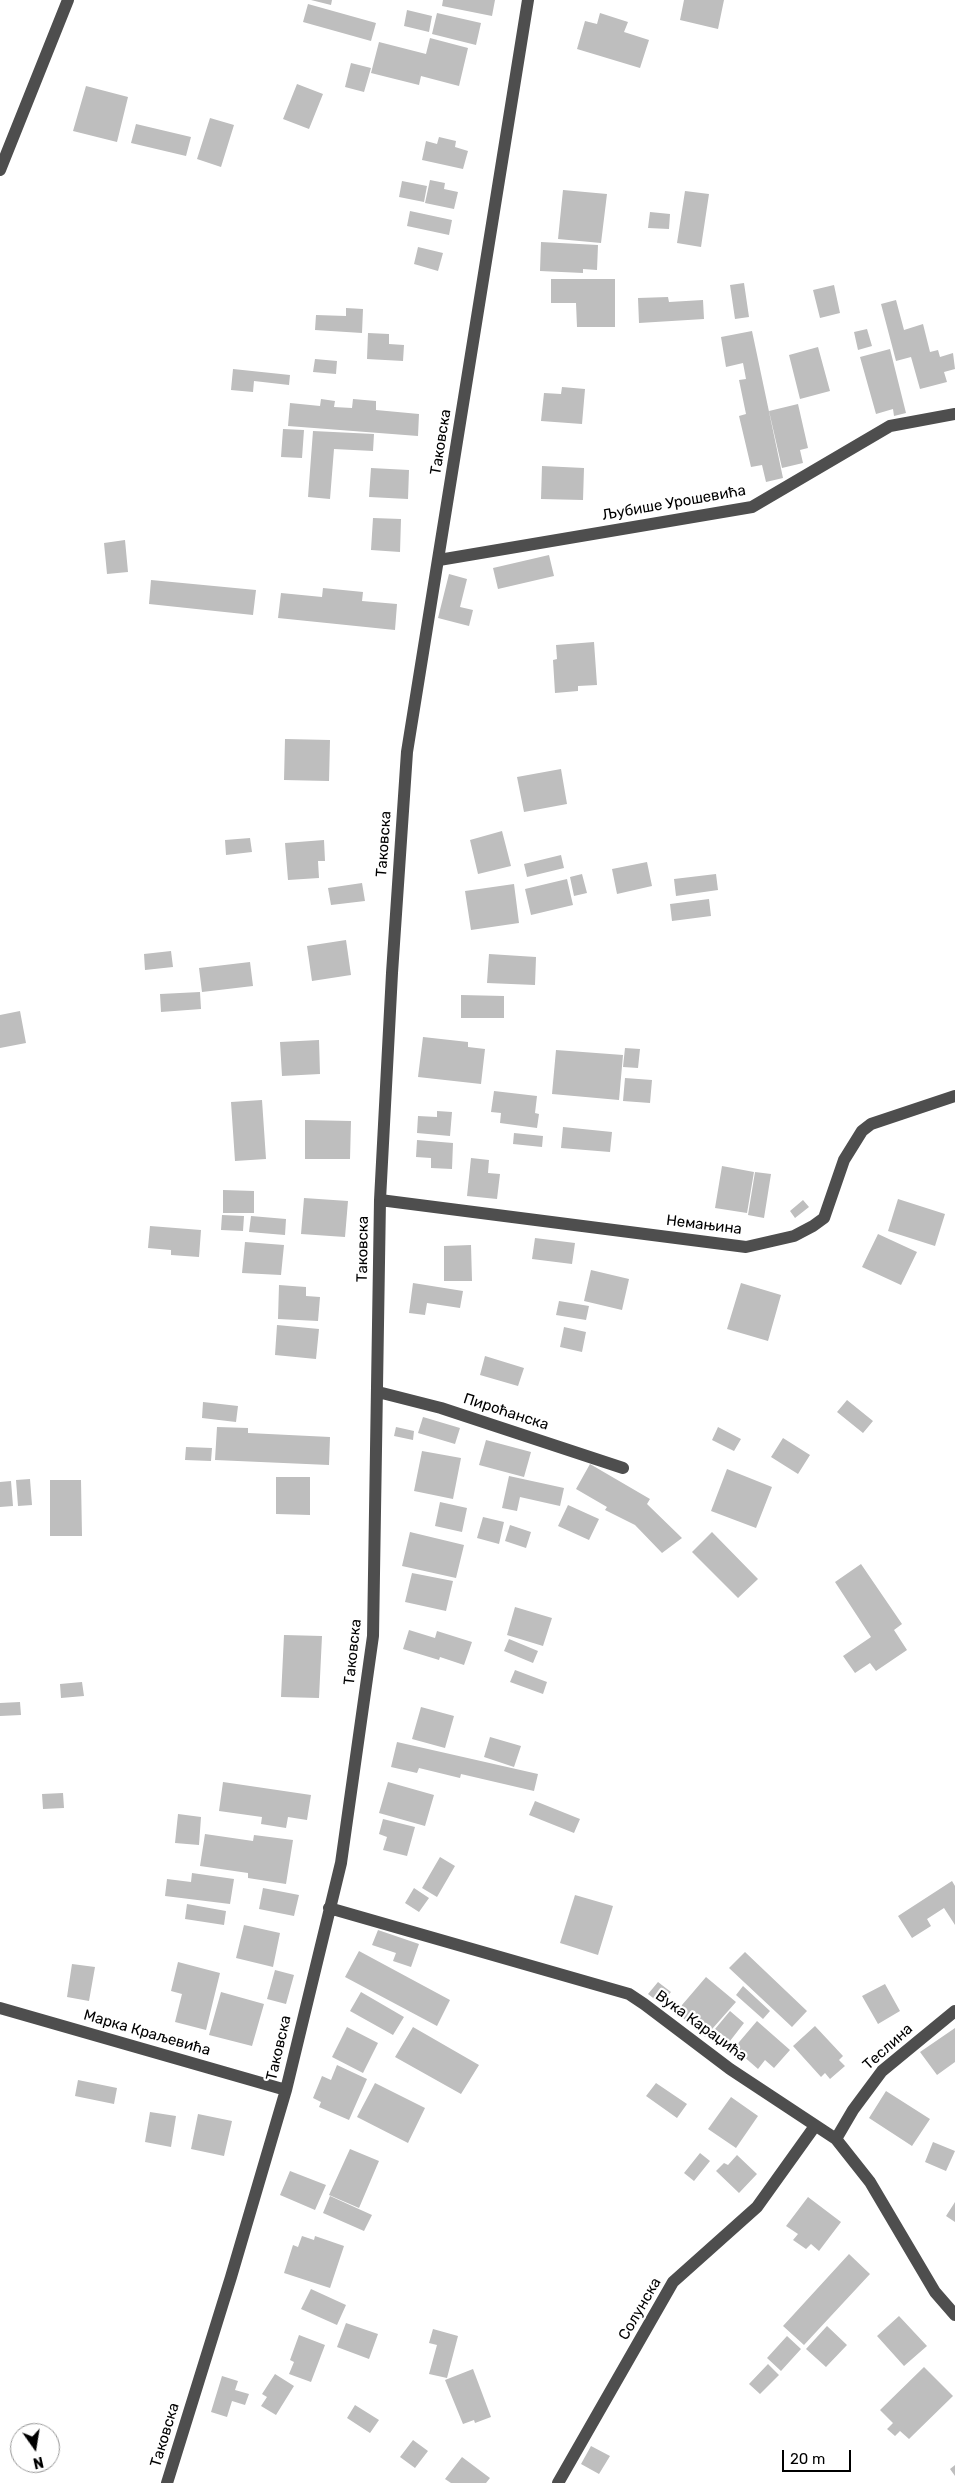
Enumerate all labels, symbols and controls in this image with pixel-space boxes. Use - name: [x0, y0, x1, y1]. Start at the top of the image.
- street label: Таковска: [427, 408, 455, 476]
- street label: Љубише Урошевића: [601, 482, 747, 524]
- street label: Таковска: [373, 810, 395, 878]
- street label: Немањина: [665, 1211, 743, 1239]
- street label: Таковска: [353, 1216, 373, 1282]
- street label: Пироћанска: [461, 1390, 551, 1434]
- street label: Таковска: [341, 1618, 365, 1686]
- street label: Вука Караџића: [652, 1987, 750, 2065]
- street label: Марка Краљевића: [81, 2006, 213, 2060]
- street label: Таковска: [263, 2014, 295, 2082]
- street label: Теслина: [859, 2020, 917, 2074]
- street label: Солунска: [615, 2275, 665, 2343]
- street label: Таковска: [147, 2401, 183, 2469]
- north arrow: [10, 2423, 60, 2473]
- scale bar: [785, 2440, 854, 2472]
- text: 20 m: [790, 2450, 825, 2468]
- text: N: [31, 2453, 45, 2472]

